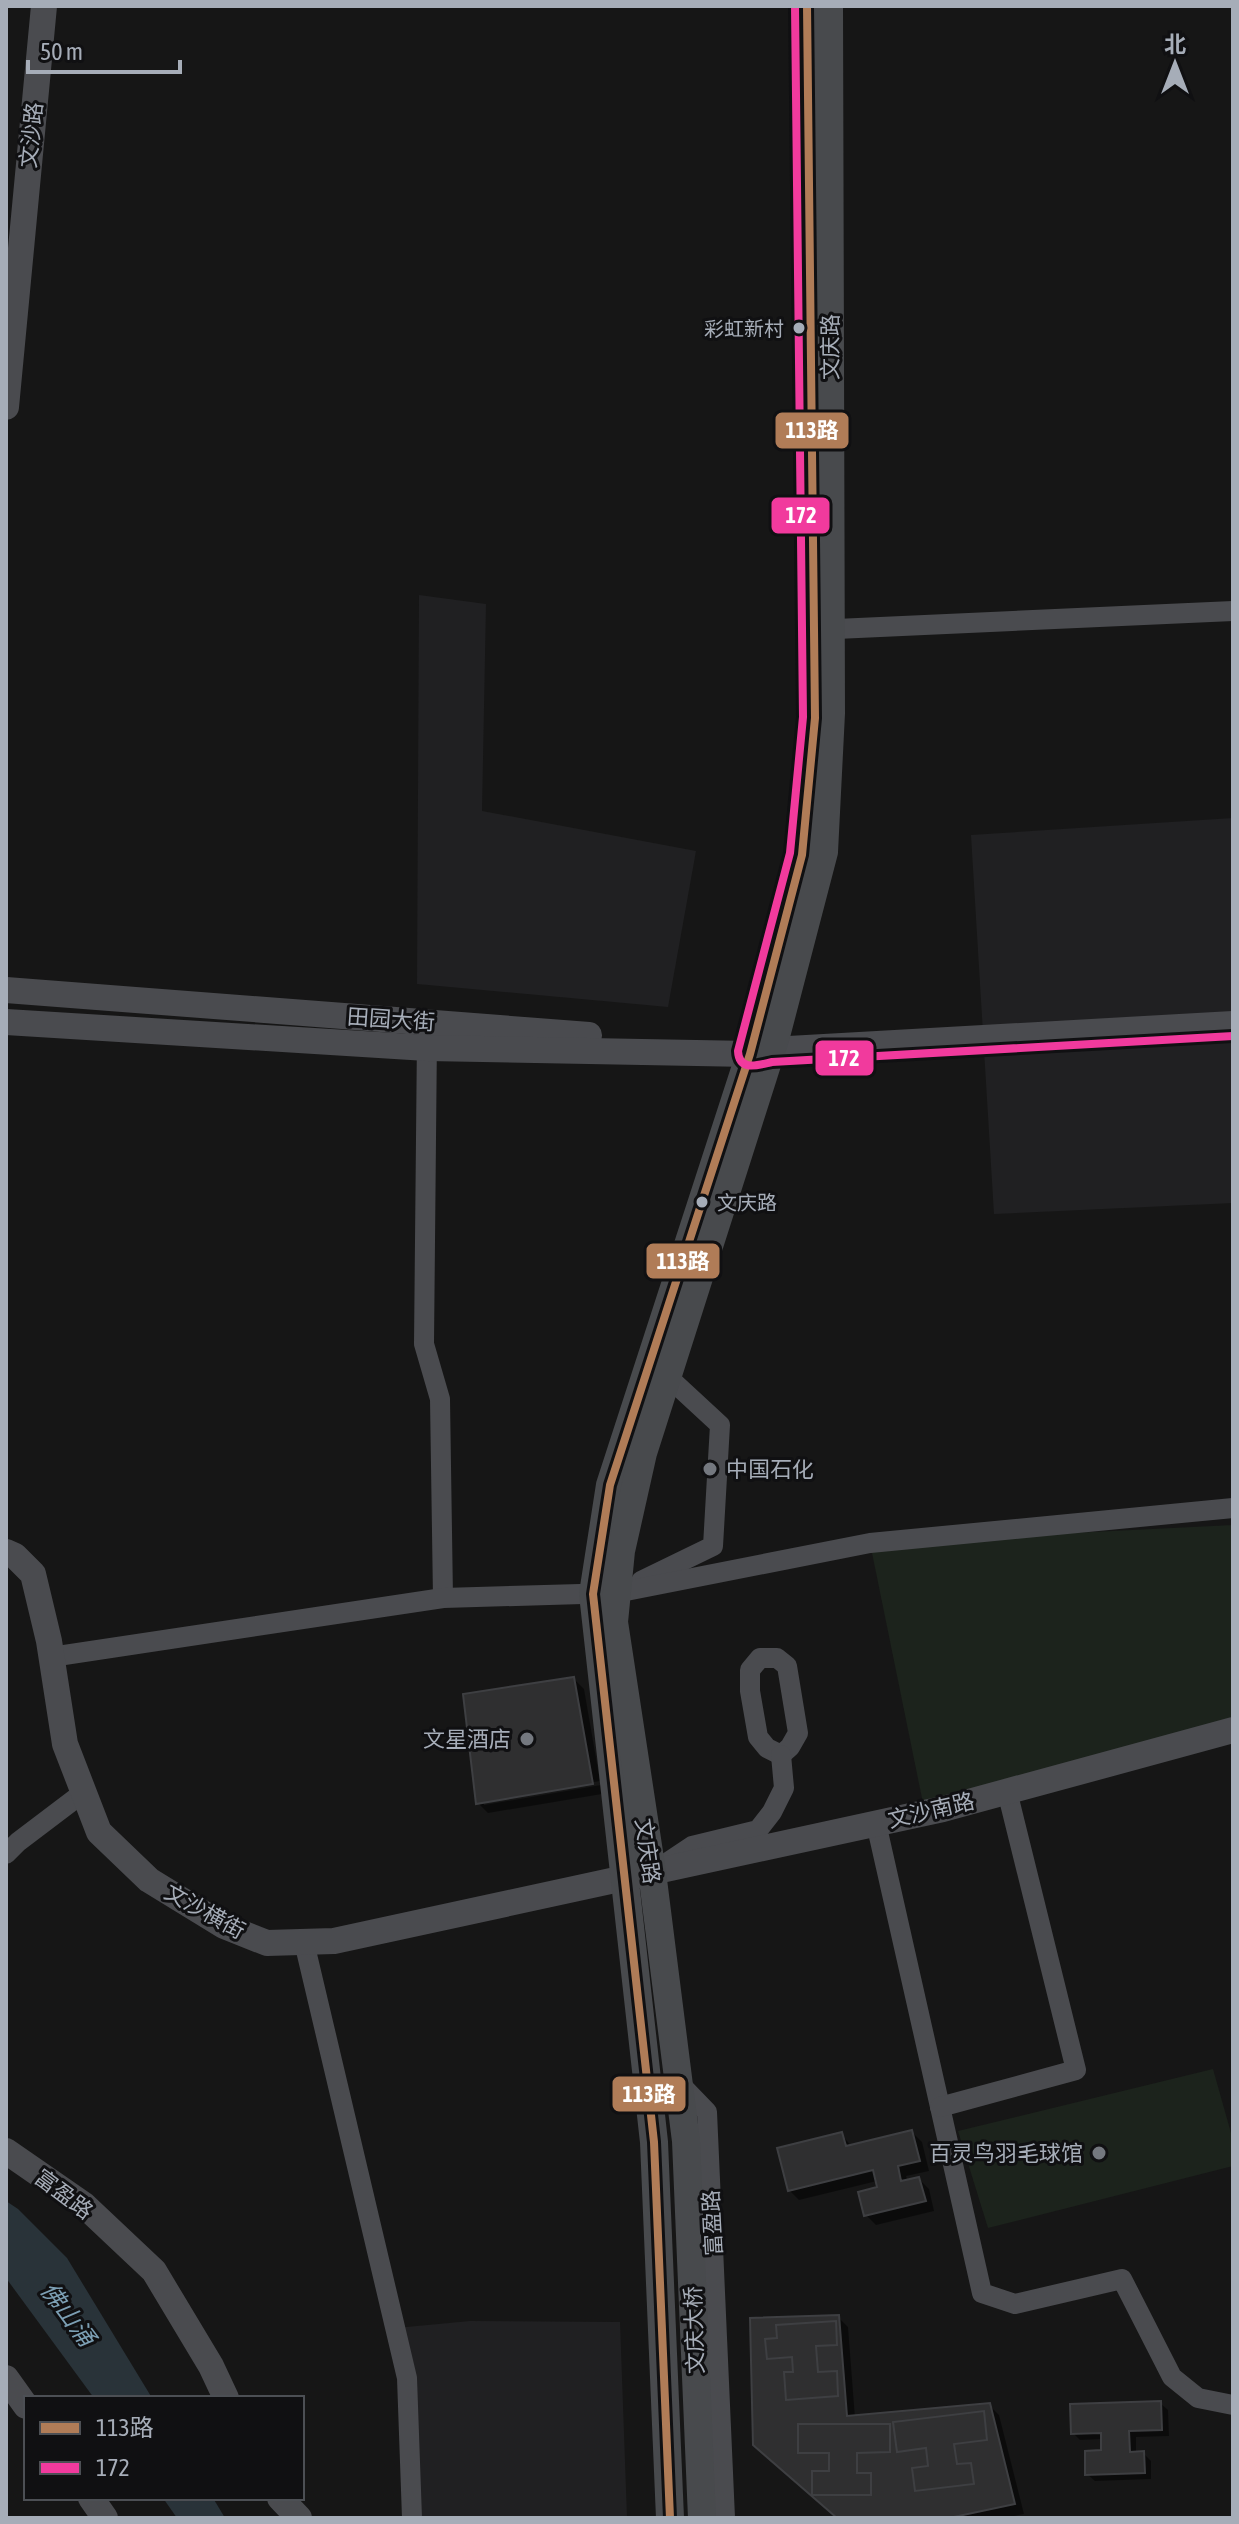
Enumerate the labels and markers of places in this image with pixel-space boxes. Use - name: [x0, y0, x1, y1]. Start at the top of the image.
- place label: 彩虹新村: [704, 317, 784, 340]
- marker: 彩虹新村: [791, 320, 807, 336]
- place label: 文庆路: [717, 1191, 777, 1214]
- marker: 文庆路: [694, 1194, 710, 1210]
- place label: 中国石化: [726, 1456, 814, 1482]
- marker: 中国石化: [701, 1460, 719, 1478]
- place label: 文星酒店: [423, 1726, 511, 1752]
- marker: 文星酒店: [518, 1730, 536, 1748]
- place label: 百灵鸟羽毛球馆: [929, 2140, 1083, 2166]
- marker: 百灵鸟羽毛球馆: [1090, 2144, 1108, 2162]

